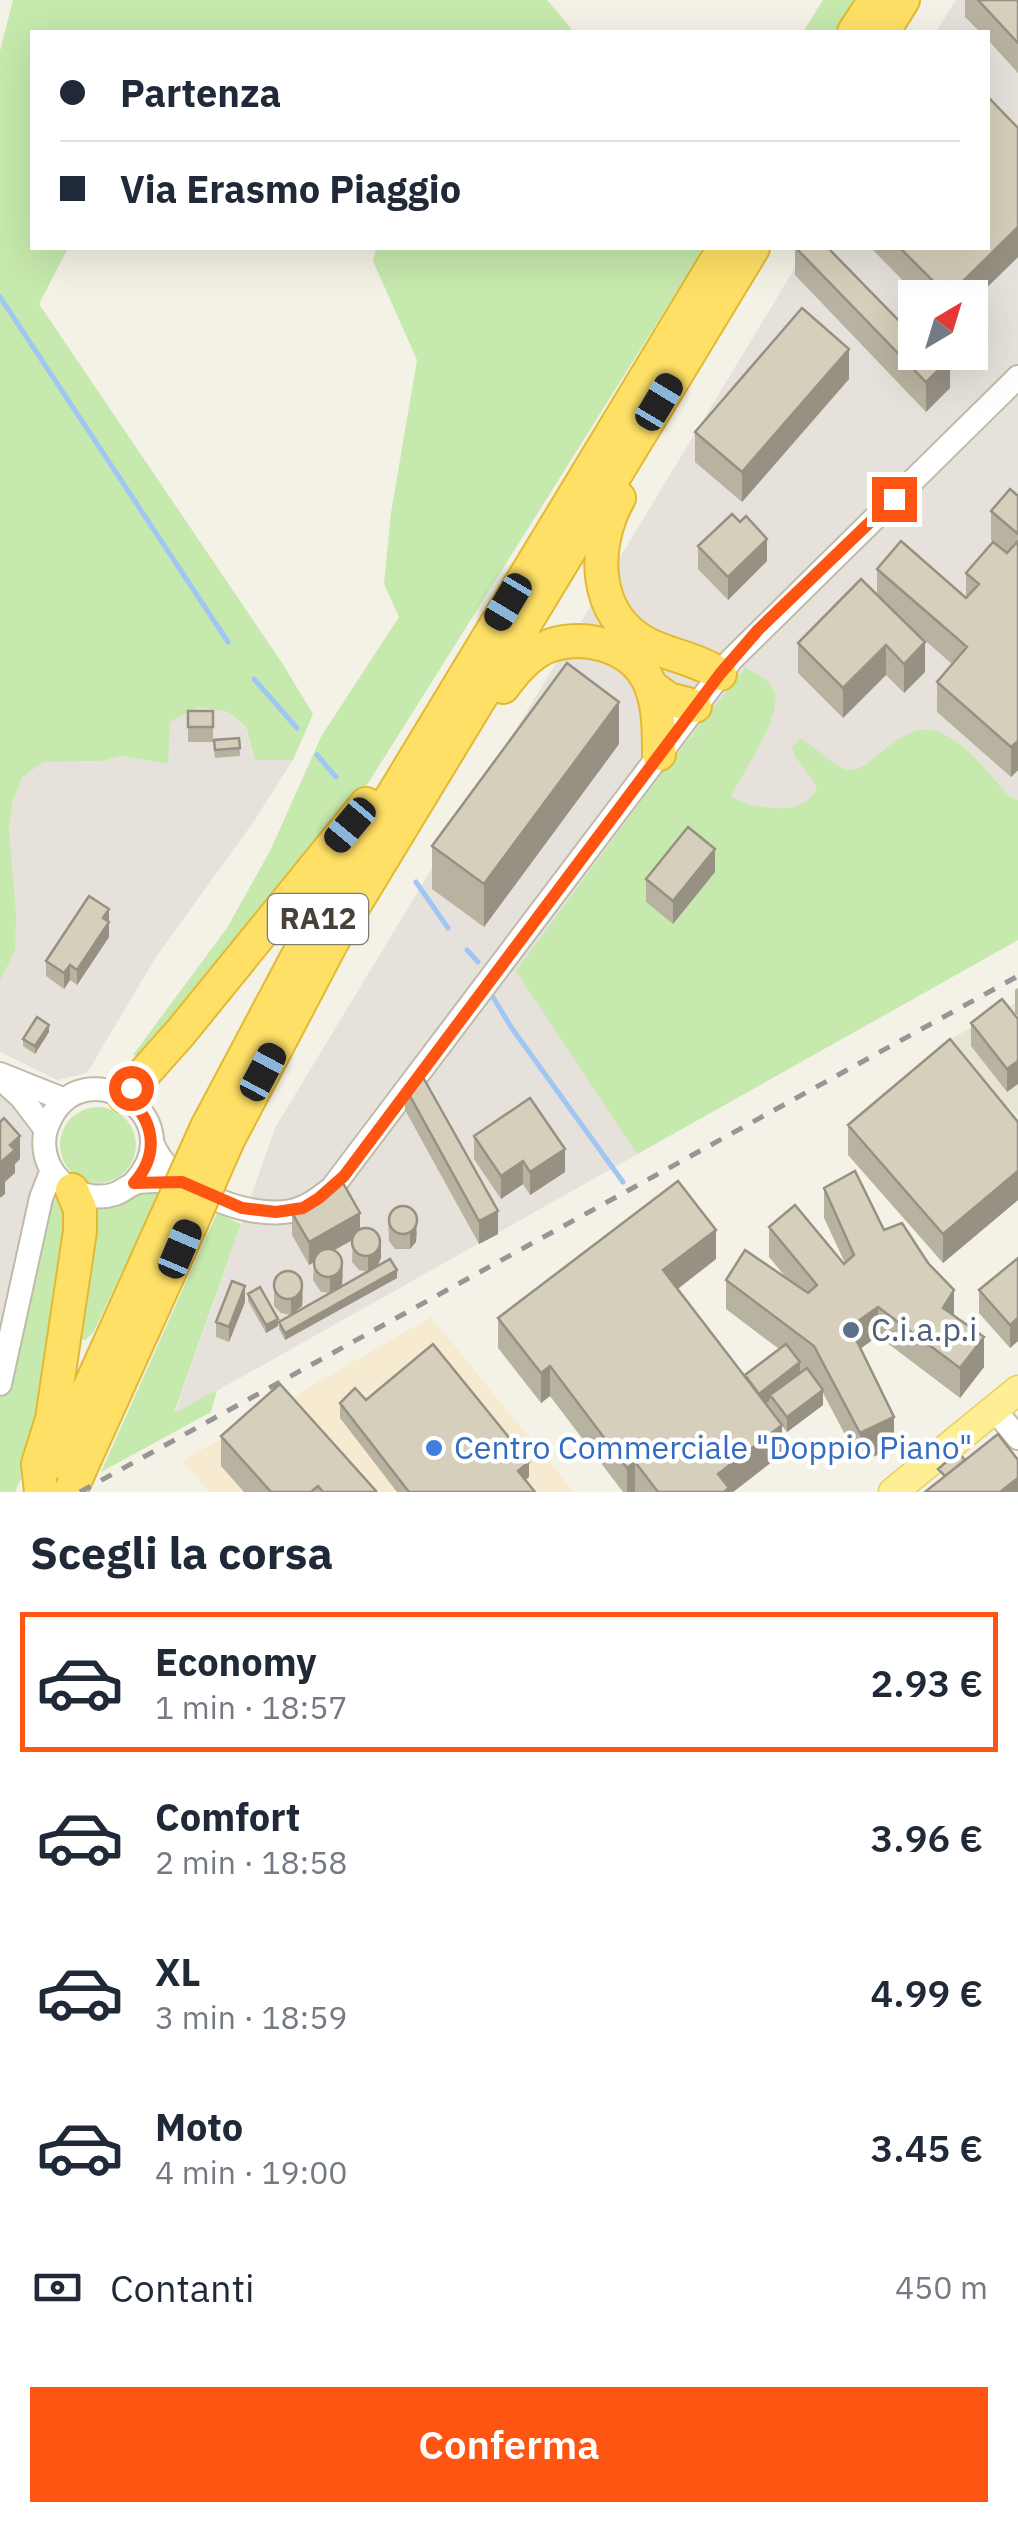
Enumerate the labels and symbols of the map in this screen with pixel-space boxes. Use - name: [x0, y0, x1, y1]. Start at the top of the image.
- north arrow: [898, 280, 988, 370]
- car: [631, 369, 687, 435]
- route end: [872, 477, 917, 522]
- car: [480, 569, 536, 635]
- car: [319, 792, 381, 858]
- road number: RA12: [268, 894, 368, 944]
- car: [236, 1038, 290, 1106]
- route start: [109, 1066, 154, 1111]
- car: [154, 1216, 206, 1282]
- place label: C.i.a.p.i: [871, 1308, 977, 1350]
- marker: C.i.a.p.i: [840, 1319, 862, 1341]
- place label: Centro Commerciale "Doppio Piano": [454, 1426, 972, 1468]
- marker: Centro Commerciale "Doppio Piano": [423, 1437, 445, 1459]

